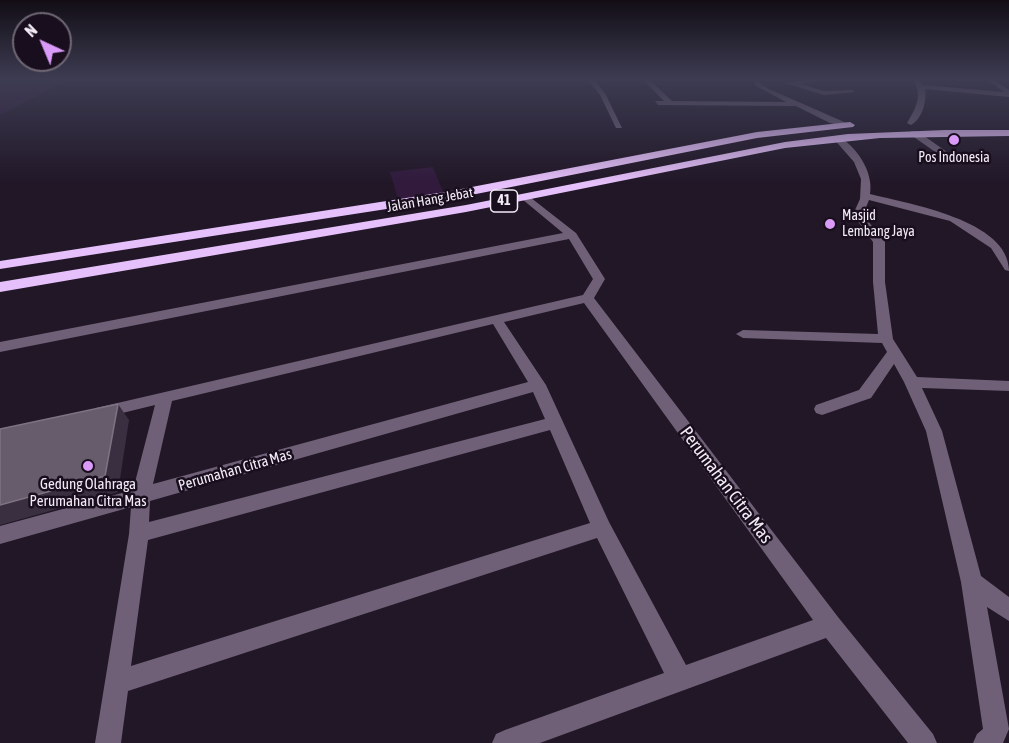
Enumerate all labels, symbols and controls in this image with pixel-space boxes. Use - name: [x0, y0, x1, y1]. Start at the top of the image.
- north arrow: [12, 12, 72, 72]
- text: N: [21, 21, 41, 40]
- marker: Pos Indonesia: [947, 133, 961, 147]
- place label: Pos Indonesia: [918, 150, 990, 166]
- street label: Jalan Hang Jebat: [386, 184, 474, 216]
- road number: 41: [490, 190, 518, 212]
- place label: Masjid Lembang Jaya: [842, 208, 915, 240]
- marker: Masjid Lembang Jaya: [823, 217, 837, 231]
- street label: Perumahan Citra Mas: [675, 422, 777, 548]
- street label: Perumahan Citra Mas: [176, 445, 294, 495]
- marker: Gedung Olahraga Perumahan Citra Mas: [81, 459, 95, 473]
- place label: Gedung Olahraga Perumahan Citra Mas: [29, 475, 147, 510]

